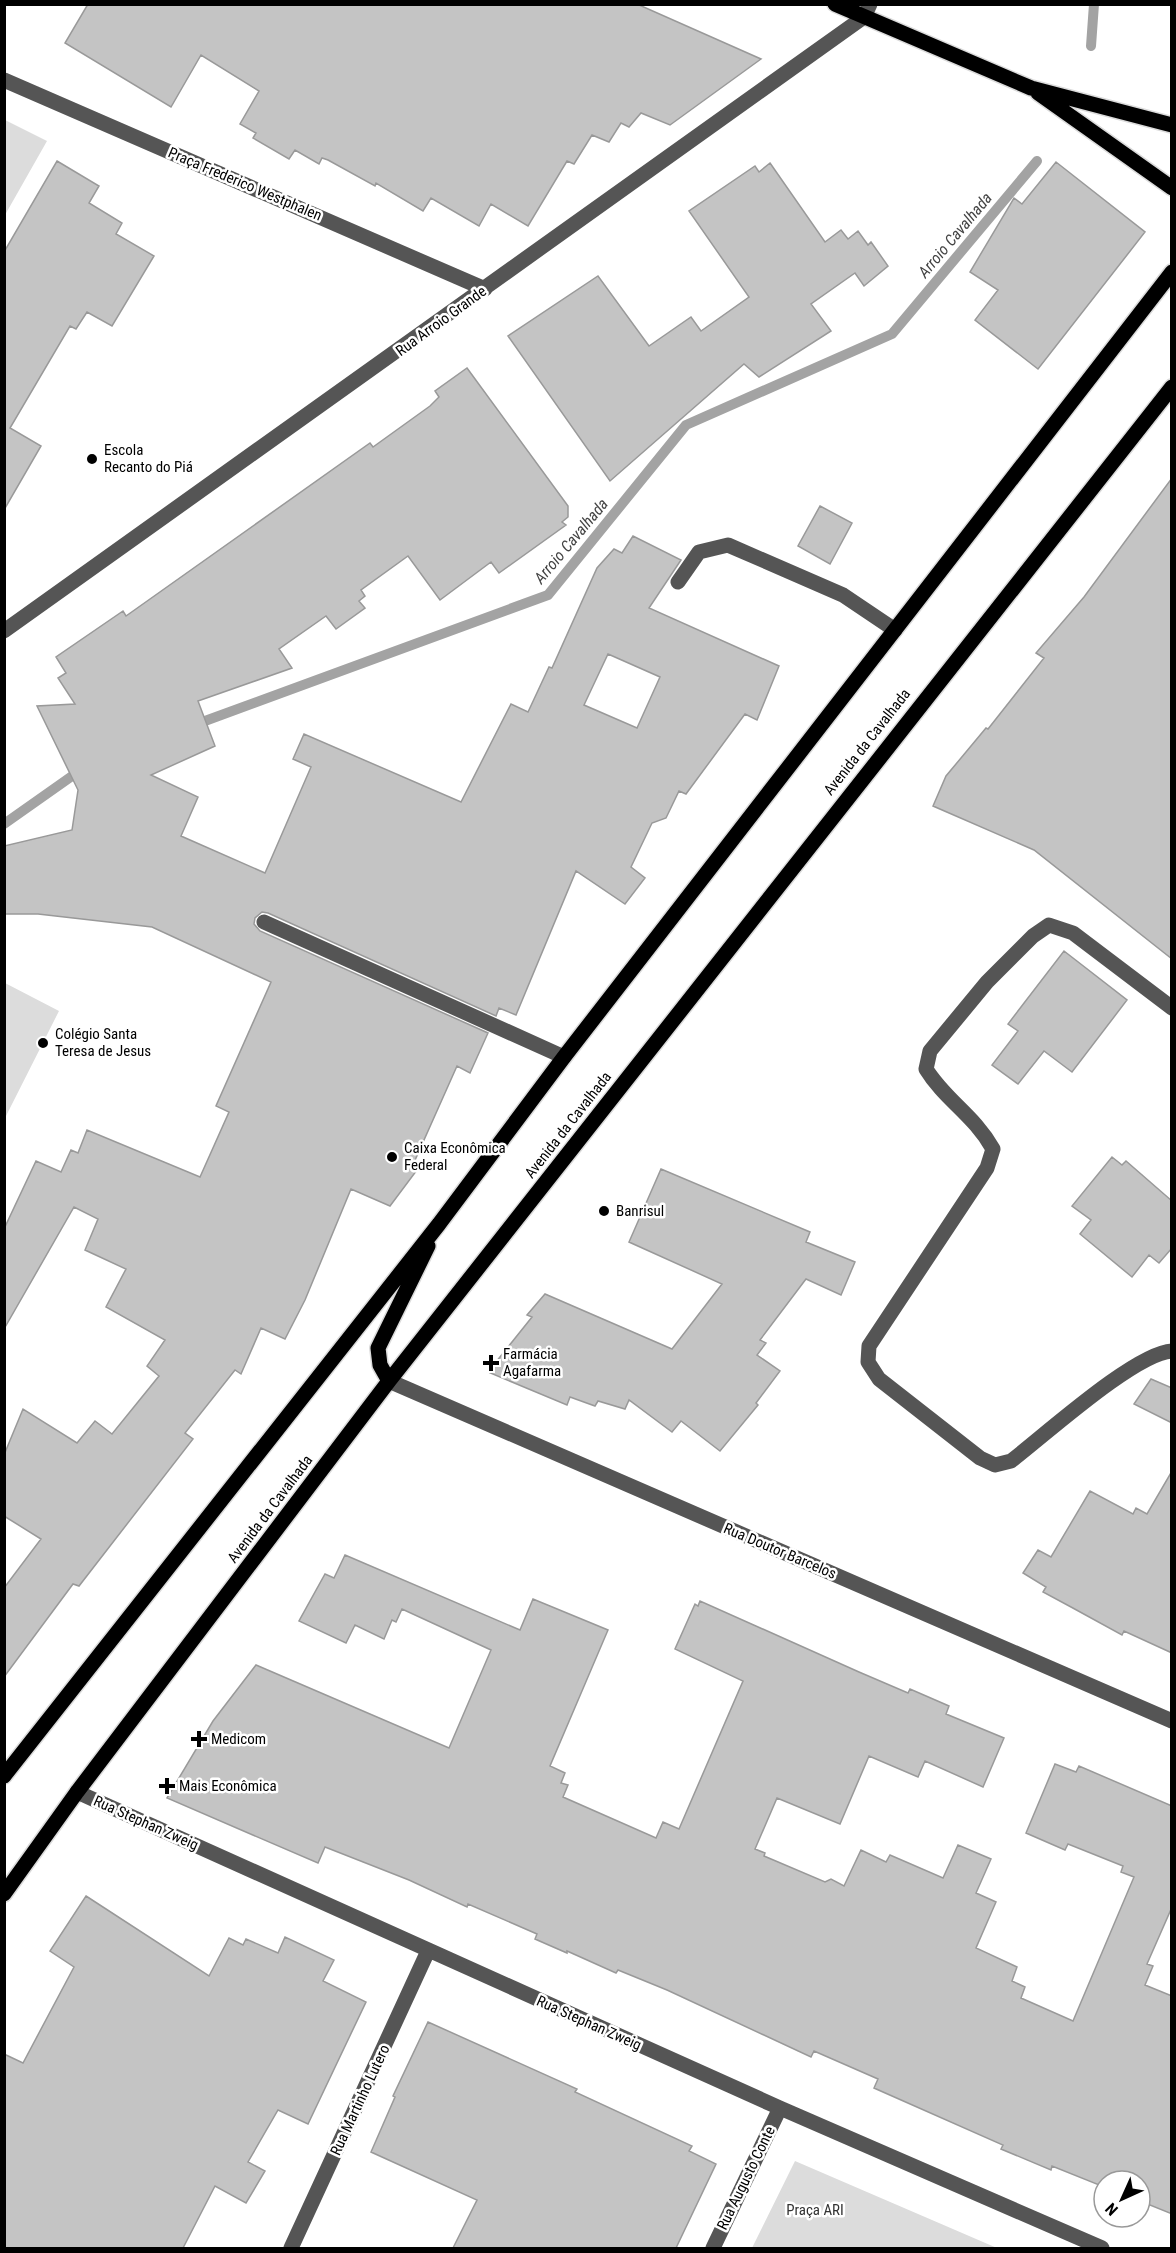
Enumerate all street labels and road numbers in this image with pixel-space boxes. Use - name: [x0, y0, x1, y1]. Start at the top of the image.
- street label: Praça Frederico Westphalen: [165, 143, 325, 225]
- street label: Rua Arroio Grande: [392, 282, 490, 360]
- street label: Avenida da Cavalhada: [820, 685, 914, 799]
- street label: Avenida da Cavalhada: [521, 1068, 615, 1182]
- street label: Avenida da Cavalhada: [224, 1452, 316, 1566]
- street label: Rua Doutor Barcelos: [721, 1519, 839, 1583]
- street label: Rua Stephan Zweig: [91, 1792, 201, 1854]
- street label: Rua Stephan Zweig: [534, 1992, 644, 2054]
- street label: Rua Martinho Lutero: [326, 2042, 394, 2158]
- street label: Rua Augusto Conte: [713, 2123, 779, 2233]

